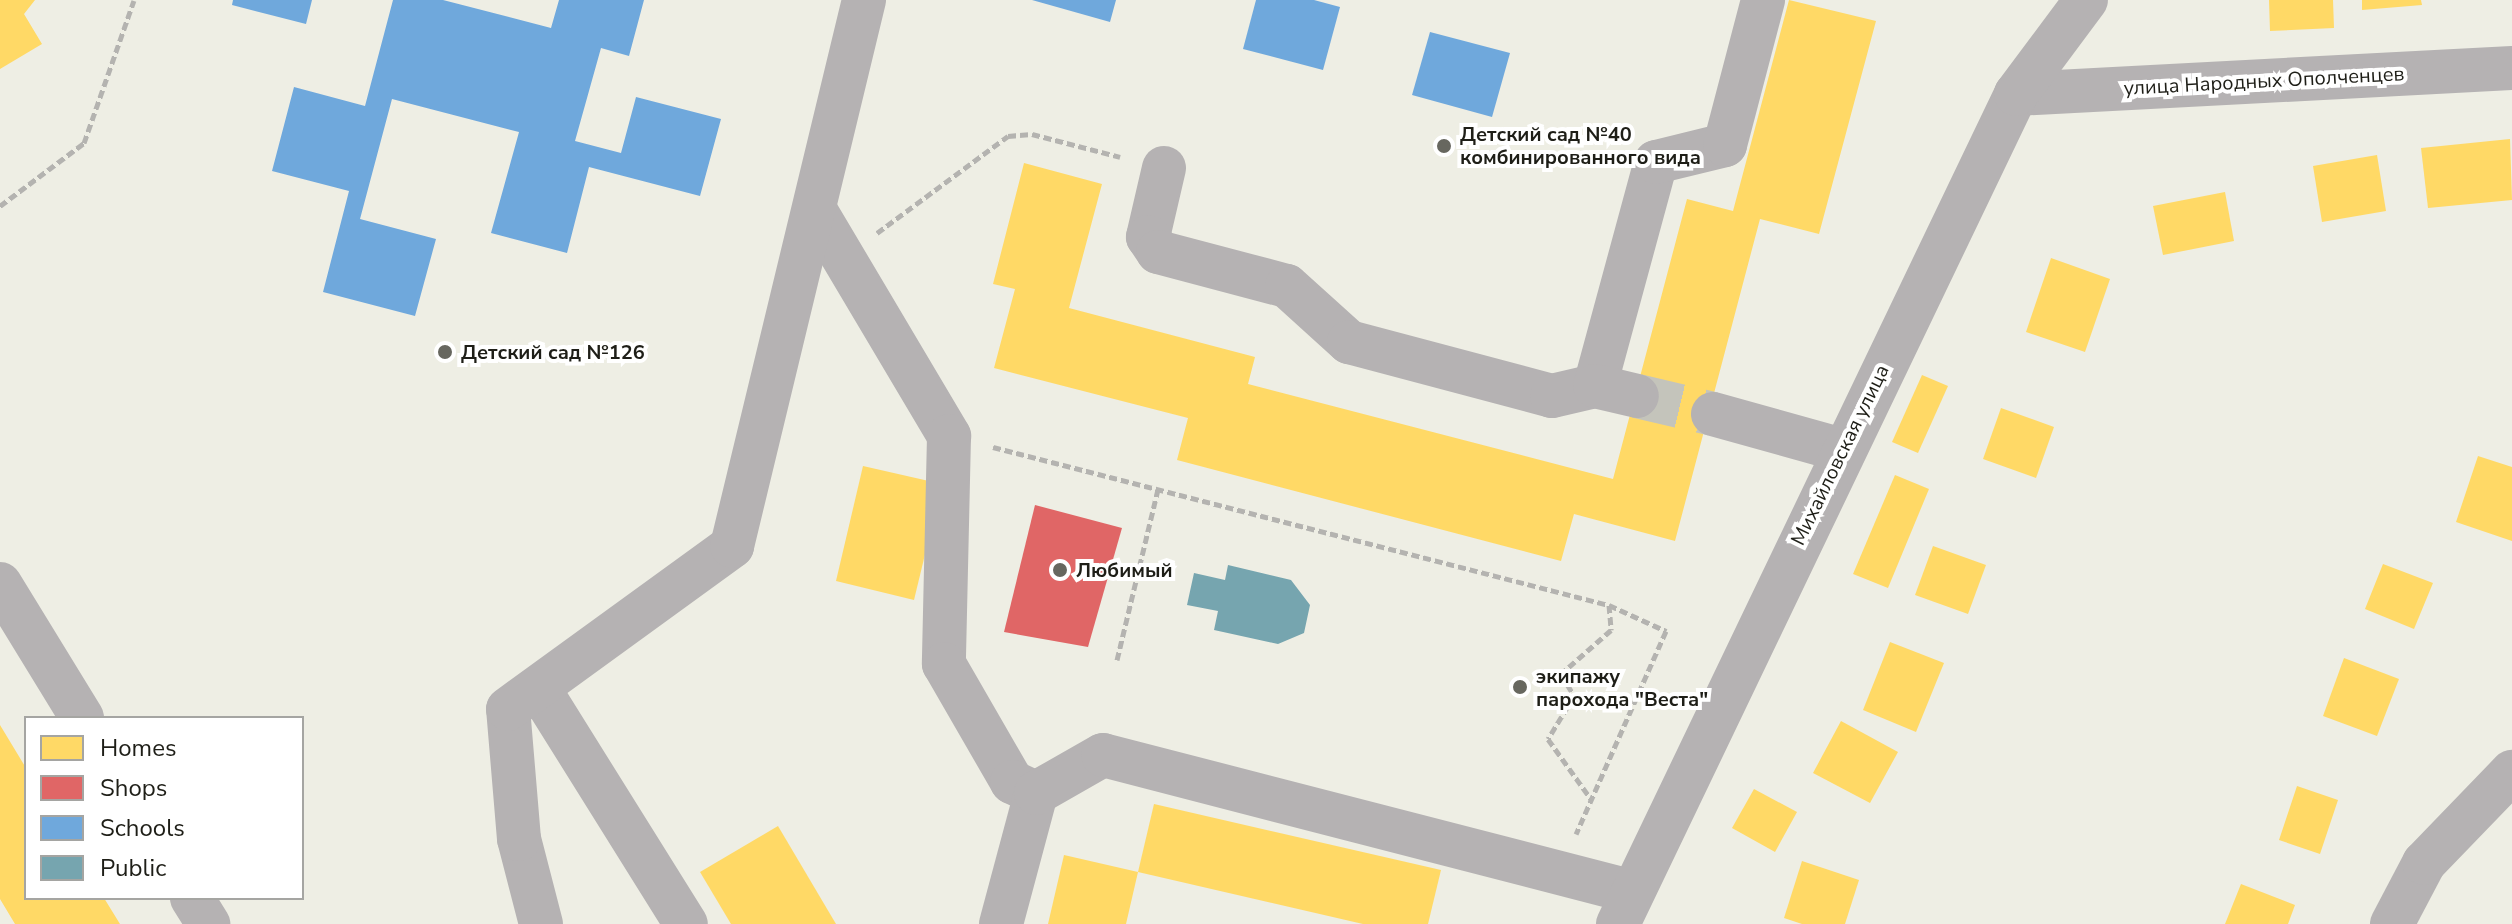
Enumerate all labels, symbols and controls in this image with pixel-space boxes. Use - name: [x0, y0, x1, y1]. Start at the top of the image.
- street label: улица Народных Ополченцев: [2123, 62, 2405, 100]
- place label: Детский сад №40 комбинированного вида: [1460, 122, 1701, 169]
- marker: Детский сад №40 комбинированного вида: [1435, 137, 1453, 155]
- place label: Детский сад №126: [461, 340, 645, 364]
- marker: Детский сад №126: [436, 343, 454, 361]
- street label: Михайловская улица: [1786, 361, 1894, 549]
- place label: Любимый: [1076, 558, 1173, 582]
- marker: Любимый: [1051, 561, 1069, 579]
- place label: экипажу парохода "Веста": [1536, 664, 1708, 711]
- marker: экипажу парохода "Веста": [1511, 678, 1529, 696]
- legend: [24, 716, 304, 900]
- text: Homes: [100, 732, 176, 764]
- text: Shops: [100, 772, 167, 804]
- text: Schools: [100, 812, 185, 844]
- text: Public: [100, 852, 166, 884]

